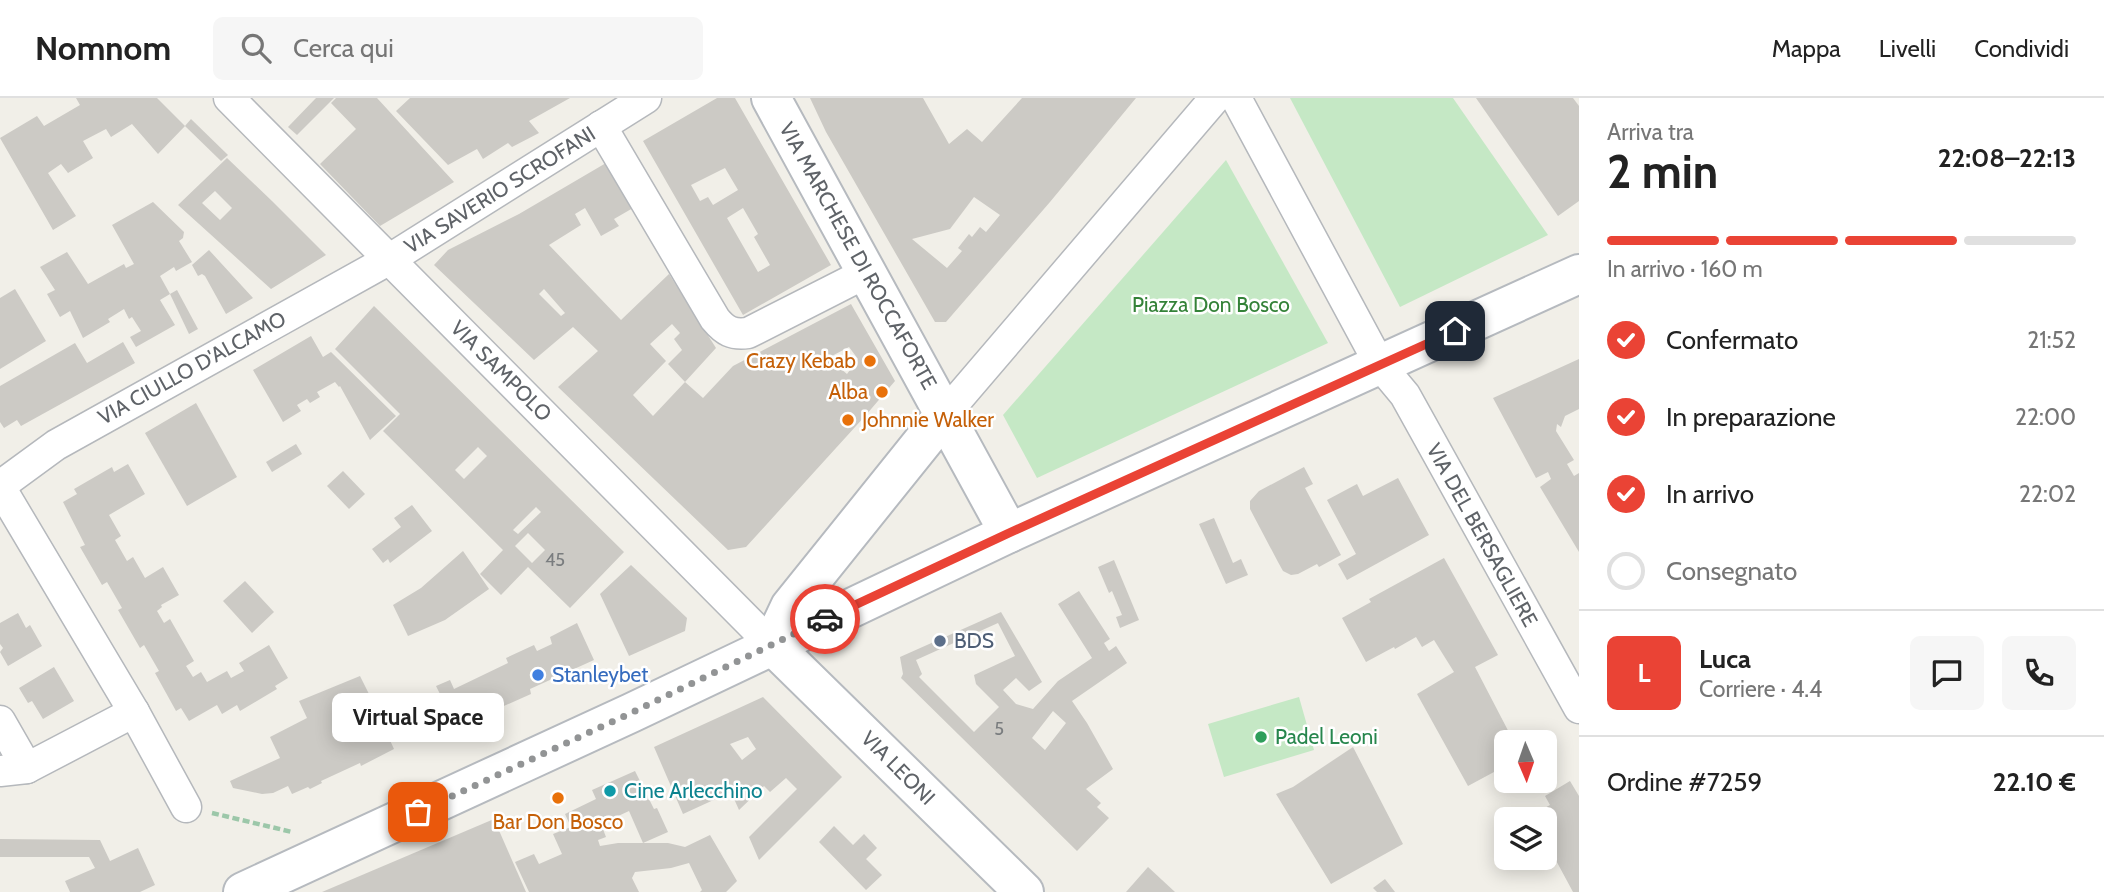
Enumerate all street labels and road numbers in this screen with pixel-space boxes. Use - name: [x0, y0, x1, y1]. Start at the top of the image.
- street label: VIA MARCHESE DI ROCCAFORTE: [774, 118, 942, 394]
- street label: VIA SAVERIO SCROFANI: [400, 121, 600, 259]
- street label: VIA CIULLO D'ALCAMO: [94, 306, 290, 430]
- street label: VIA SAMPOLO: [446, 315, 557, 426]
- street label: VIA DEL BERSAGLIERE: [1422, 439, 1543, 631]
- street label: VIA LEONI: [856, 726, 940, 810]

